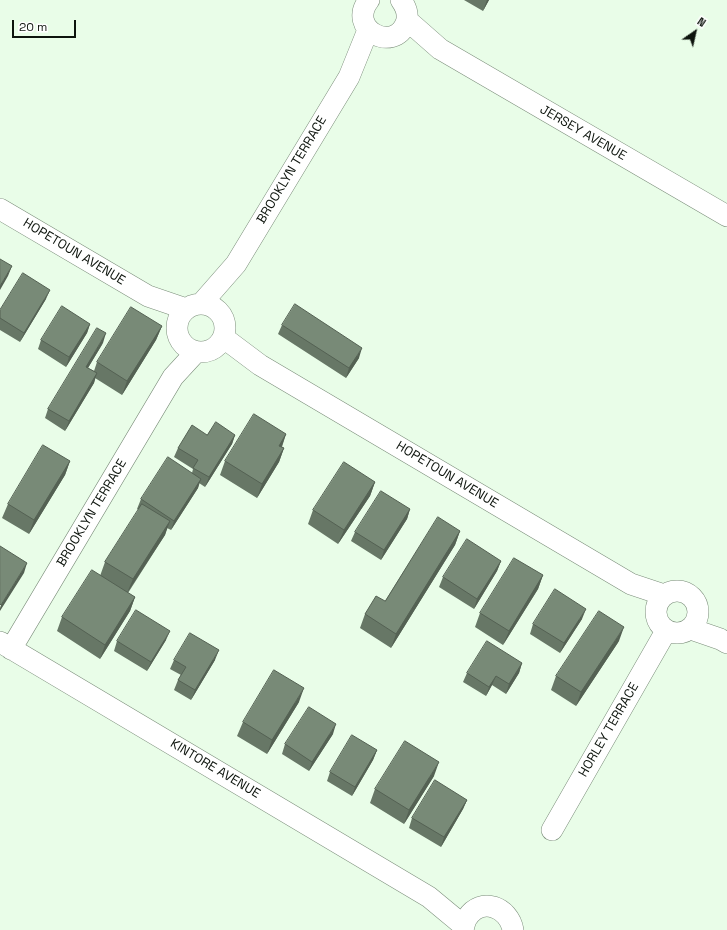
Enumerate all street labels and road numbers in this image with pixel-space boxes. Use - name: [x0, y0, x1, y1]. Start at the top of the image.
- street label: JERSEY AVENUE: [537, 102, 629, 164]
- street label: BROOKLYN TERRACE: [254, 113, 330, 227]
- street label: HOPETOUN AVENUE: [20, 215, 128, 289]
- street label: HOPETOUN AVENUE: [393, 438, 501, 512]
- street label: BROOKLYN TERRACE: [54, 456, 130, 570]
- street label: HORLEY TERRACE: [576, 680, 642, 780]
- street label: KINTORE AVENUE: [167, 736, 263, 802]

